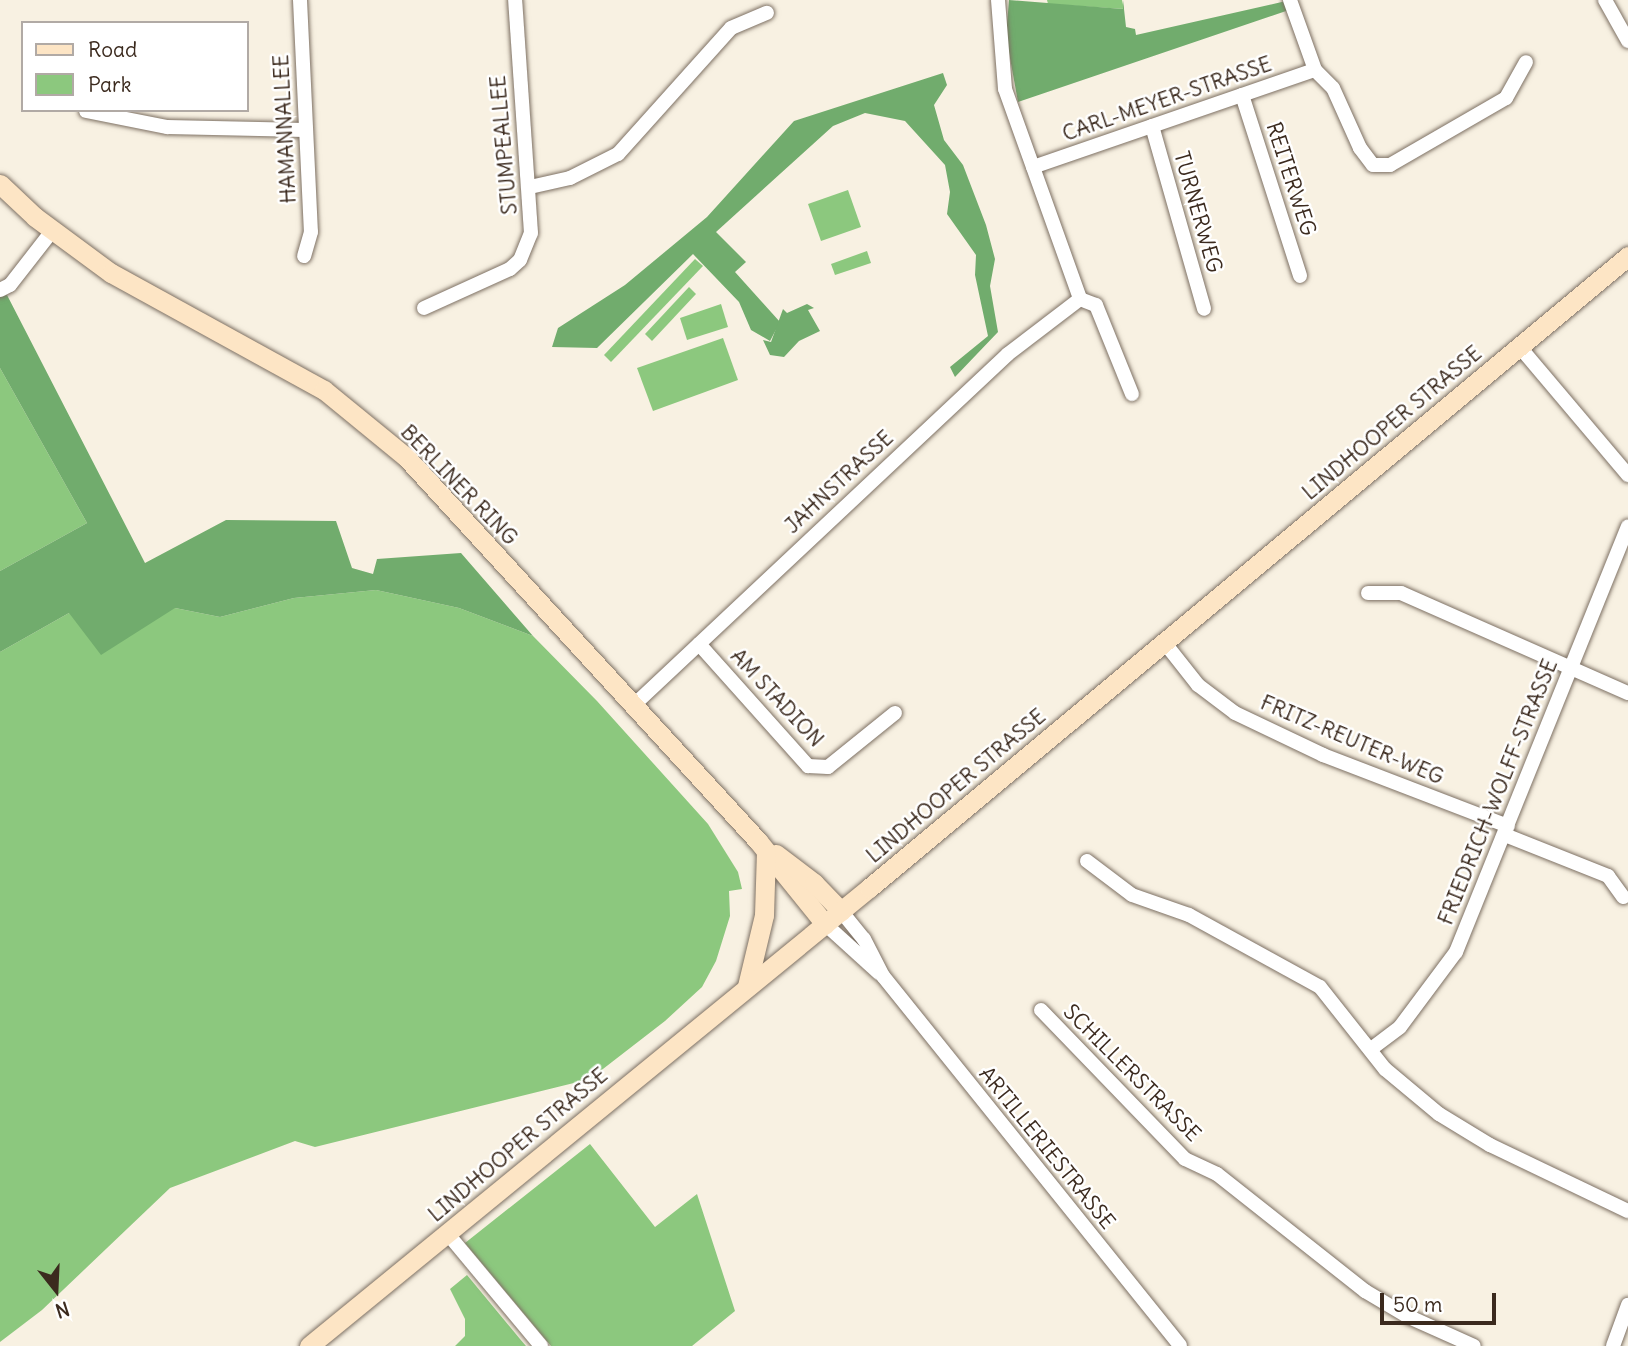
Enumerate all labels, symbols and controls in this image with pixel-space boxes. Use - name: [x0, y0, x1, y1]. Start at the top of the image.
- legend: [21, 21, 248, 112]
- text: Road: [88, 36, 137, 63]
- street label: CARL-MEYER-STRASSE: [1059, 51, 1275, 147]
- street label: HAMANNALLEE: [269, 54, 301, 204]
- text: Park: [88, 71, 131, 98]
- street label: STUMPEALLEE: [485, 74, 523, 216]
- street label: REITERWEG: [1261, 119, 1321, 239]
- street label: TURNERWEG: [1169, 148, 1227, 276]
- street label: LINDHOOPER STRASSE: [1297, 341, 1487, 505]
- street label: BERLINER RING: [395, 420, 523, 550]
- street label: JAHNSTRASSE: [780, 425, 898, 539]
- street label: AM STADION: [725, 644, 829, 752]
- street label: FRIEDRICH-WOLFF-STRASSE: [1433, 655, 1563, 929]
- street label: FRITZ-REUTER-WEG: [1257, 690, 1447, 790]
- street label: LINDHOOPER STRASSE: [861, 704, 1051, 868]
- street label: SCHILLERSTRASSE: [1058, 999, 1206, 1147]
- street label: ARTILLERIESTRASSE: [974, 1062, 1120, 1234]
- street label: LINDHOOPER STRASSE: [423, 1063, 613, 1227]
- north arrow: [21, 1255, 91, 1325]
- scale bar: [1383, 1280, 1498, 1324]
- text: 50 m: [1393, 1291, 1442, 1318]
- text: N: [53, 1297, 72, 1323]

